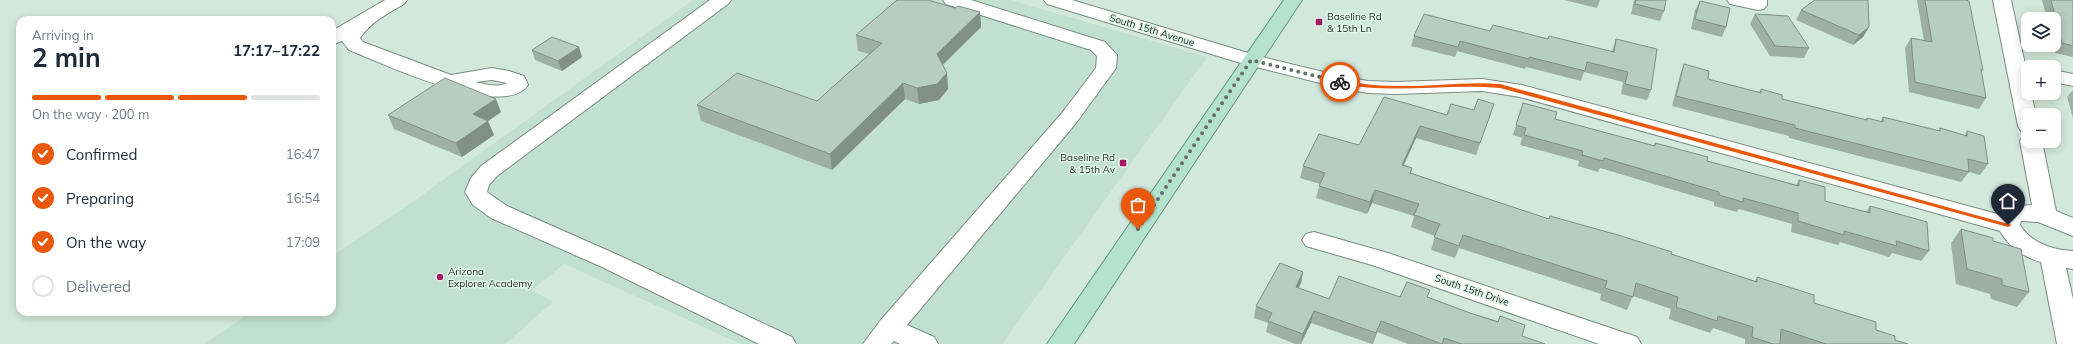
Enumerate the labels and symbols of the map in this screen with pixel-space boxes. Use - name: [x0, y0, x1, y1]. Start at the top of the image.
- place label: Baseline Rd & 15th Ln: [1327, 10, 1382, 35]
- street label: South 15th Avenue: [1108, 11, 1196, 49]
- marker: Baseline Rd & 15th Ln: [1314, 17, 1324, 27]
- courier: [1320, 62, 1360, 102]
- place label: Baseline Rd & 15th Av: [1060, 151, 1116, 176]
- marker: Baseline Rd & 15th Av: [1118, 158, 1128, 168]
- pin: [1991, 184, 2025, 225]
- pin: [1121, 188, 1155, 229]
- place label: Arizona Explorer Academy: [448, 265, 533, 290]
- street label: South 15th Drive: [1433, 271, 1511, 309]
- marker: Arizona Explorer Academy: [435, 272, 445, 282]

